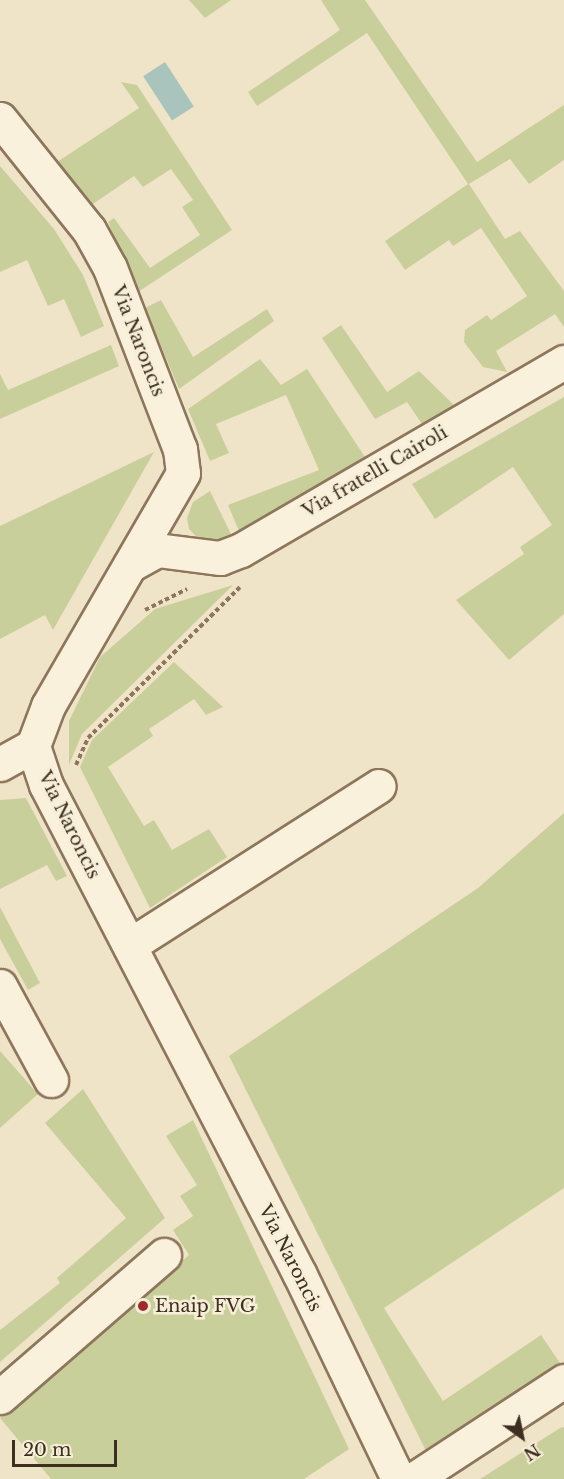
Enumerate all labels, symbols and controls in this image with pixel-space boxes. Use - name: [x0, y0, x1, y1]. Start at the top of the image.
- street label: Via Naroncis: [107, 282, 169, 400]
- street label: Via fratelli Cairoli: [299, 422, 451, 522]
- street label: Via Naroncis: [34, 768, 104, 882]
- street label: Via Naroncis: [254, 1201, 326, 1315]
- place label: Enaip FVG: [155, 1295, 255, 1317]
- marker: Enaip FVG: [136, 1299, 150, 1313]
- north arrow: [492, 1407, 552, 1467]
- scale bar: [15, 1428, 120, 1466]
- text: 20 m: [23, 1439, 71, 1461]
- text: N: [520, 1440, 544, 1465]

